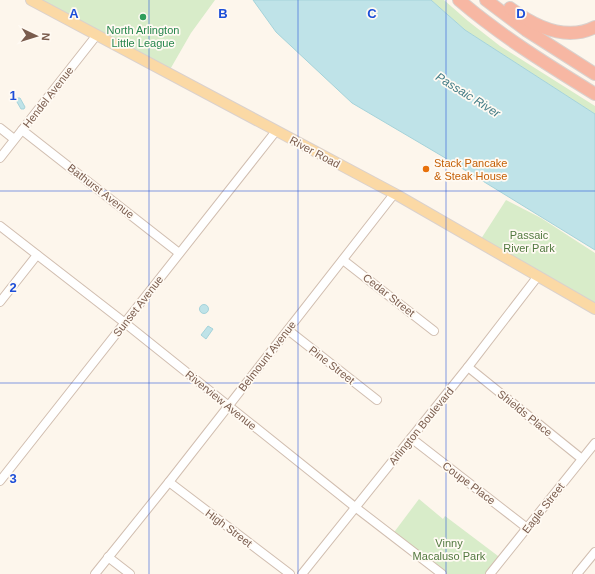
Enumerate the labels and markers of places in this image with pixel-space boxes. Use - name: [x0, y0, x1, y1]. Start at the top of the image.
- marker: North Arlington Little League: [138, 12, 148, 22]
- place label: North Arlington Little League: [107, 24, 179, 49]
- place label: Stack Pancake & Steak House: [434, 157, 507, 182]
- marker: Stack Pancake & Steak House: [421, 164, 431, 174]

